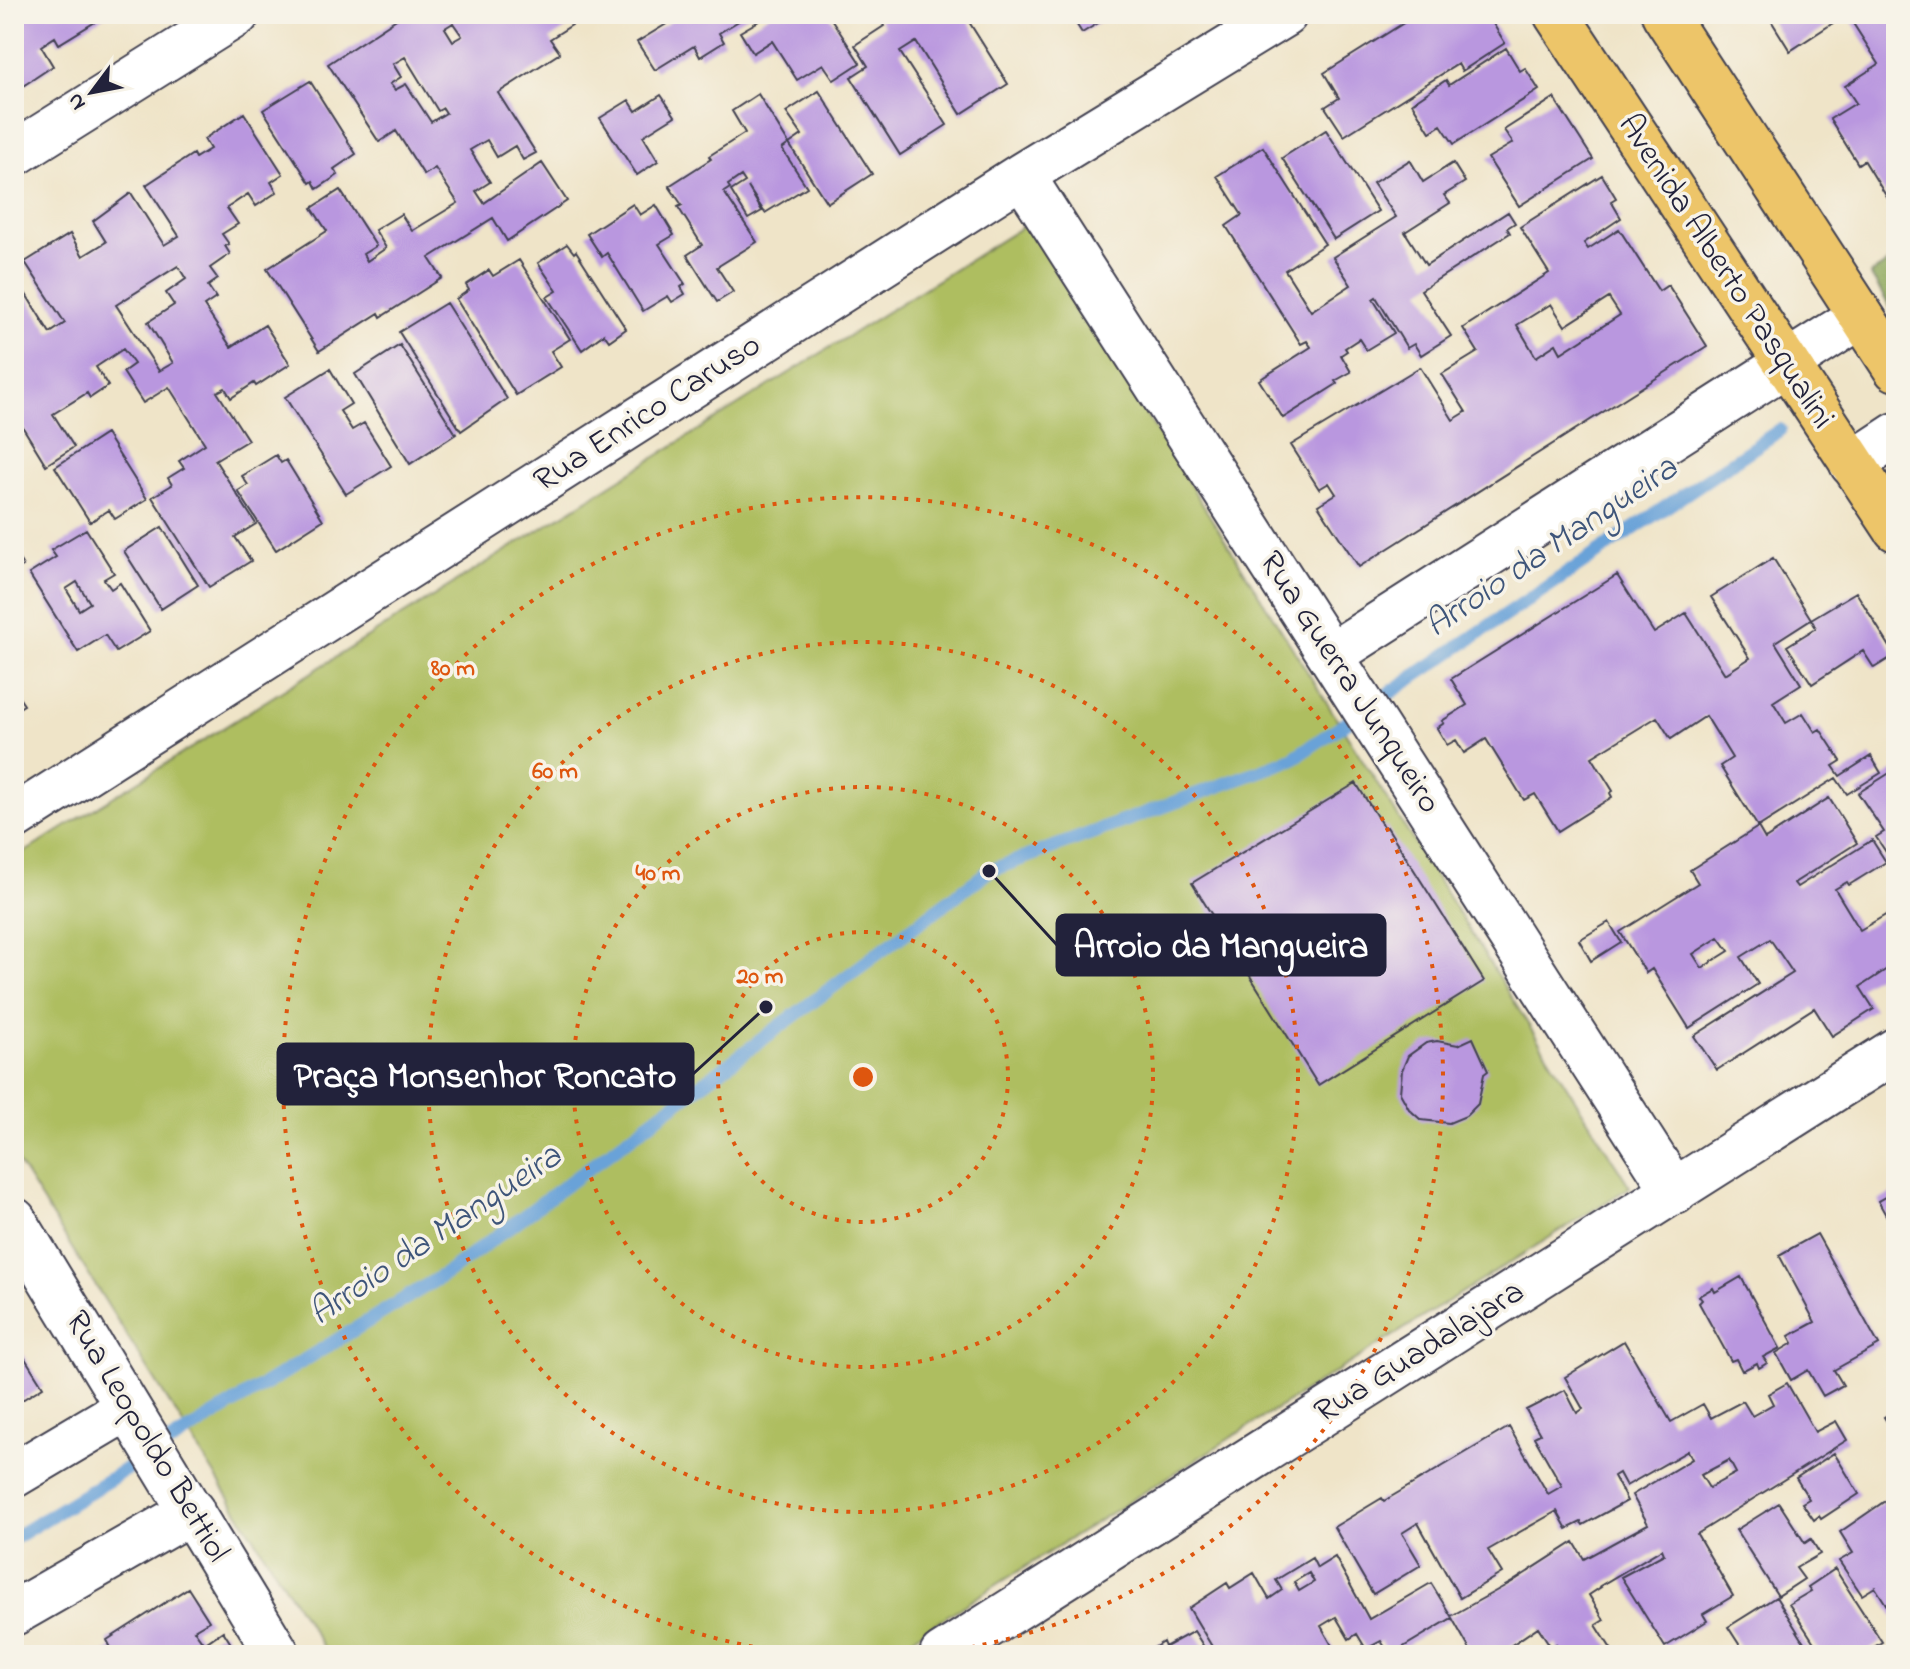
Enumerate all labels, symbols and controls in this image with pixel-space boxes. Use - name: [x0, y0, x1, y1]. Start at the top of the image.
- north arrow: [52, 52, 132, 132]
- text: N: [60, 86, 95, 116]
- street label: Avenida Alberto Pasqualini: [1604, 104, 1846, 440]
- street label: Rua Enrico Caruso: [524, 322, 772, 506]
- water label: Arroio da Mangueira: [1415, 443, 1690, 652]
- street label: Rua Guerra Junqueiro: [1245, 542, 1453, 824]
- text: 80 m: [430, 652, 475, 687]
- text: 60 m: [532, 755, 578, 790]
- text: 40 m: [636, 857, 681, 892]
- callout: Arroio da Mangueira: [1057, 915, 1385, 975]
- text: Arroio da Mangueira: [1073, 922, 1369, 976]
- text: 20 m: [736, 960, 784, 995]
- callout: Praça Monsenhor Roncato: [278, 1044, 693, 1104]
- text: Praça Monsenhor Roncato: [294, 1052, 676, 1105]
- centre of rings: [849, 1063, 877, 1091]
- water label: Arroio da Mangueira: [299, 1131, 574, 1340]
- street label: Rua Guadalajara: [1305, 1268, 1535, 1438]
- street label: Rua Leopoldo Bettiol: [51, 1302, 241, 1572]

